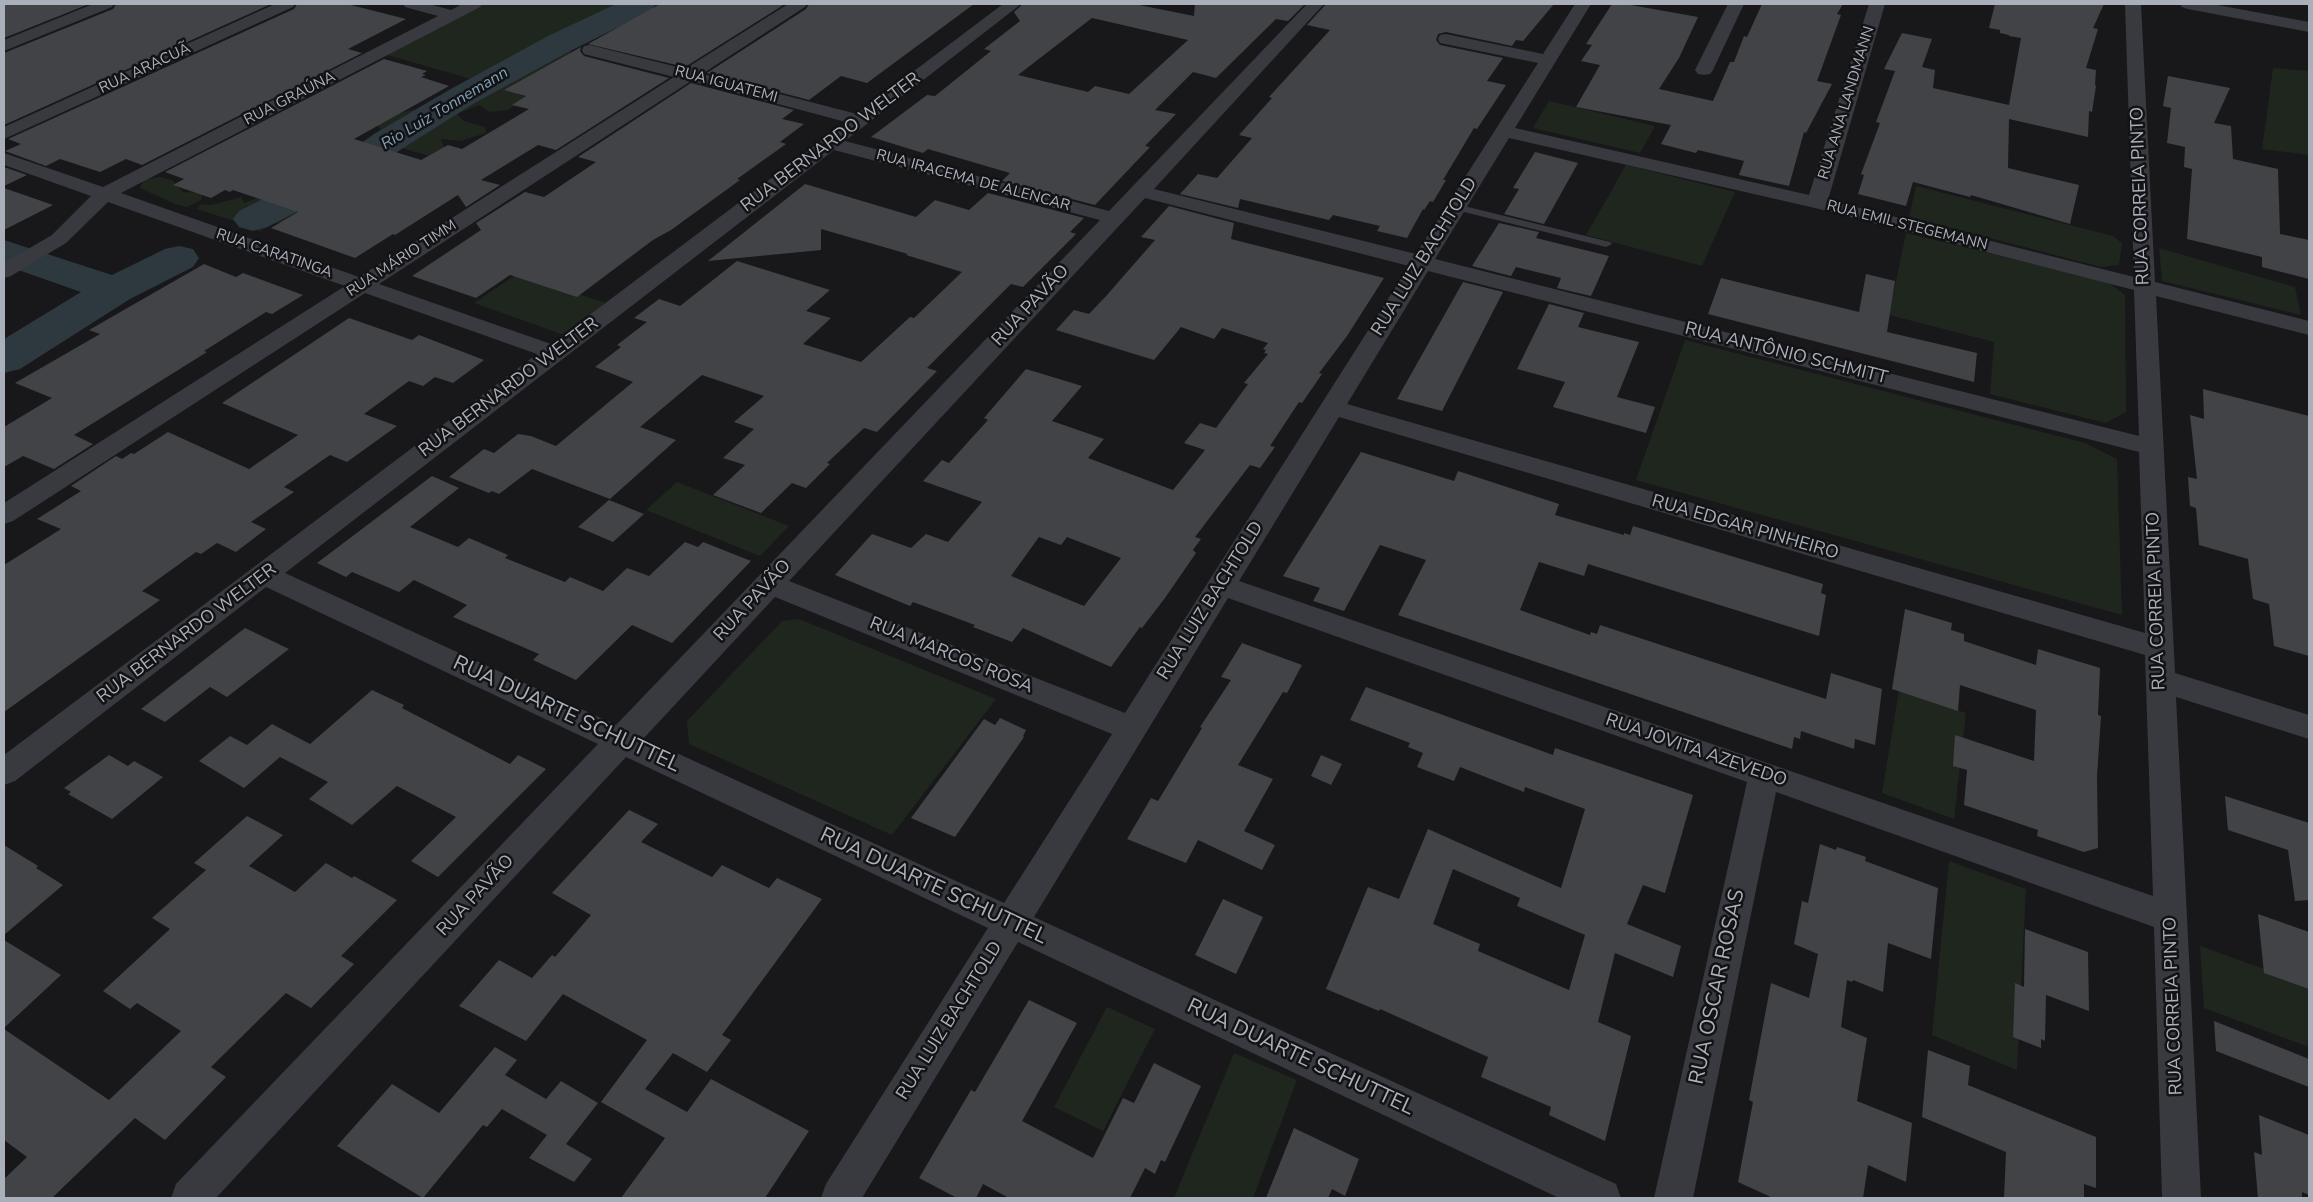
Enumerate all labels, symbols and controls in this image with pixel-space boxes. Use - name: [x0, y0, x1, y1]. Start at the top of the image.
- street label: RUA ANA LANDMANN: [1815, 24, 1879, 182]
- street label: RUA ARACUÃ: [96, 40, 194, 98]
- street label: RUA IGUATEMI: [673, 63, 779, 107]
- water label: Rio Luiz Tonnemann: [378, 64, 512, 154]
- street label: RUA GRAÚNA: [241, 68, 339, 130]
- street label: RUA BERNARDO WELTER: [737, 68, 925, 218]
- street label: RUA CORREIA PINTO: [2127, 106, 2155, 286]
- street label: RUA IRACEMA DE ALENCAR: [874, 146, 1072, 216]
- street label: RUA LUIZ BACHTOLD: [1367, 174, 1483, 340]
- street label: RUA EMIL STEGEMANN: [1825, 197, 1989, 255]
- street label: RUA MÁRIO TIMM: [344, 217, 460, 301]
- street label: RUA CARATINGA: [213, 226, 335, 282]
- street label: RUA PAVÃO: [988, 261, 1074, 351]
- street label: RUA BERNARDO WELTER: [415, 313, 603, 463]
- street label: RUA ANTÔNIO SCHMITT: [1682, 318, 1890, 390]
- street label: RUA EDGAR PINHEIRO: [1649, 491, 1841, 565]
- street label: RUA CORREIA PINTO: [2143, 511, 2171, 691]
- street label: RUA LUIZ BACHTOLD: [1153, 518, 1269, 684]
- street label: RUA PAVÃO: [710, 556, 796, 646]
- street label: RUA BERNARDO WELTER: [93, 559, 281, 709]
- street label: RUA MARCOS ROSA: [866, 613, 1036, 699]
- street label: RUA DUARTE SCHUTTEL: [449, 651, 683, 779]
- street label: RUA JOVITA AZEVEDO: [1602, 710, 1790, 792]
- street label: RUA DUARTE SCHUTTEL: [816, 823, 1050, 951]
- street label: RUA PAVÃO: [433, 851, 519, 941]
- street label: RUA OSCAR ROSAS: [1685, 887, 1751, 1087]
- street label: RUA CORREIA PINTO: [2160, 916, 2188, 1096]
- street label: RUA LUIZ BACHTOLD: [892, 938, 1008, 1104]
- street label: RUA DUARTE SCHUTTEL: [1183, 994, 1417, 1122]

